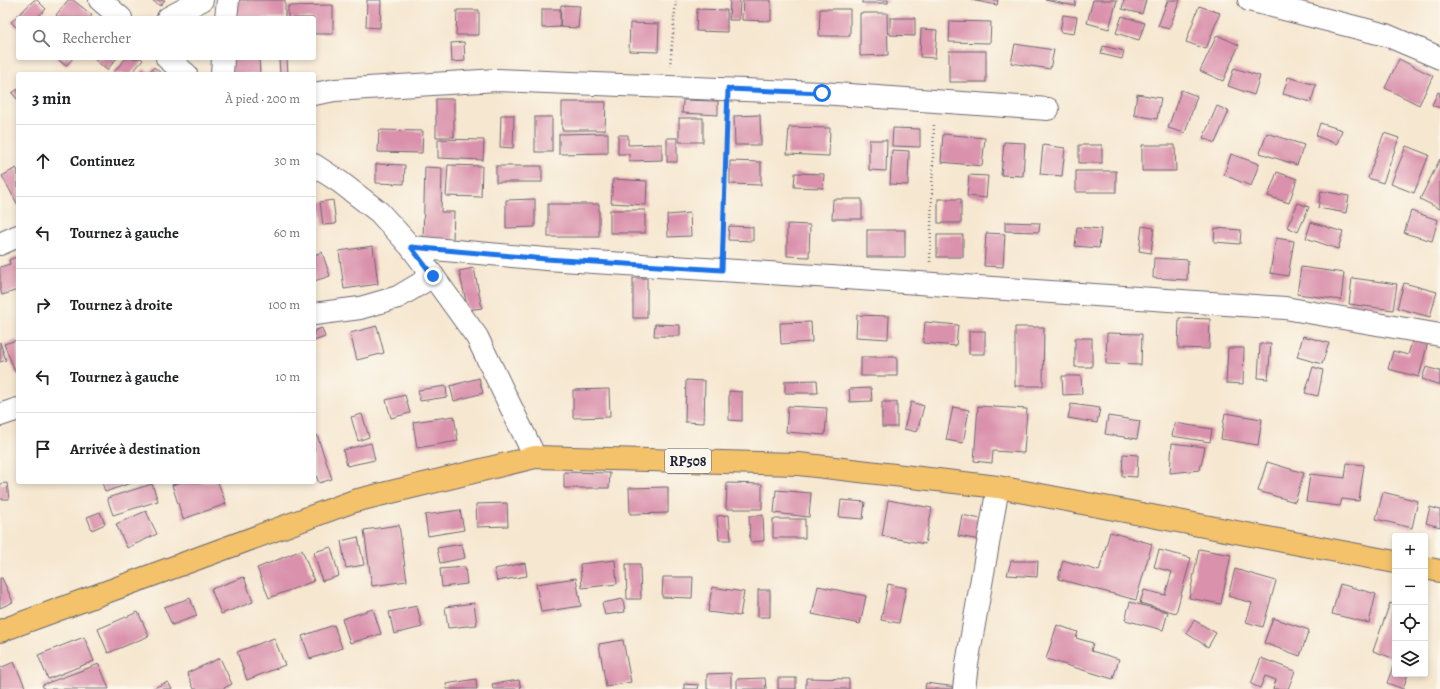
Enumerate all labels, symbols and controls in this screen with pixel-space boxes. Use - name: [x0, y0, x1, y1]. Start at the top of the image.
- search box: [16, 16, 316, 60]
- icon: search: [30, 27, 52, 49]
- text: Rechercher: [62, 28, 131, 48]
- route start: [813, 84, 831, 102]
- text: 3 min: [32, 87, 71, 110]
- text: À pied · 200 m: [225, 90, 300, 107]
- icon: ahead: [32, 150, 54, 172]
- text: Continuez: [70, 151, 135, 171]
- text: 30 m: [274, 152, 300, 169]
- icon: left: [32, 222, 54, 244]
- text: Tournez à gauche: [70, 223, 179, 243]
- text: 60 m: [274, 224, 300, 241]
- route end: [424, 267, 442, 285]
- icon: right: [32, 294, 54, 316]
- text: Tournez à droite: [70, 295, 173, 315]
- text: 100 m: [268, 296, 300, 313]
- icon: left: [32, 366, 54, 388]
- text: Tournez à gauche: [70, 367, 179, 387]
- text: 10 m: [275, 368, 300, 385]
- icon: arrive: [32, 438, 54, 460]
- text: Arrivée à destination: [70, 439, 201, 459]
- road number: RP508: [665, 449, 711, 473]
- map controls: [1392, 533, 1428, 677]
- button: +: [1392, 533, 1428, 569]
- button: −: [1392, 569, 1428, 605]
- button: locate: [1392, 605, 1428, 641]
- button: layers: [1392, 641, 1428, 677]

